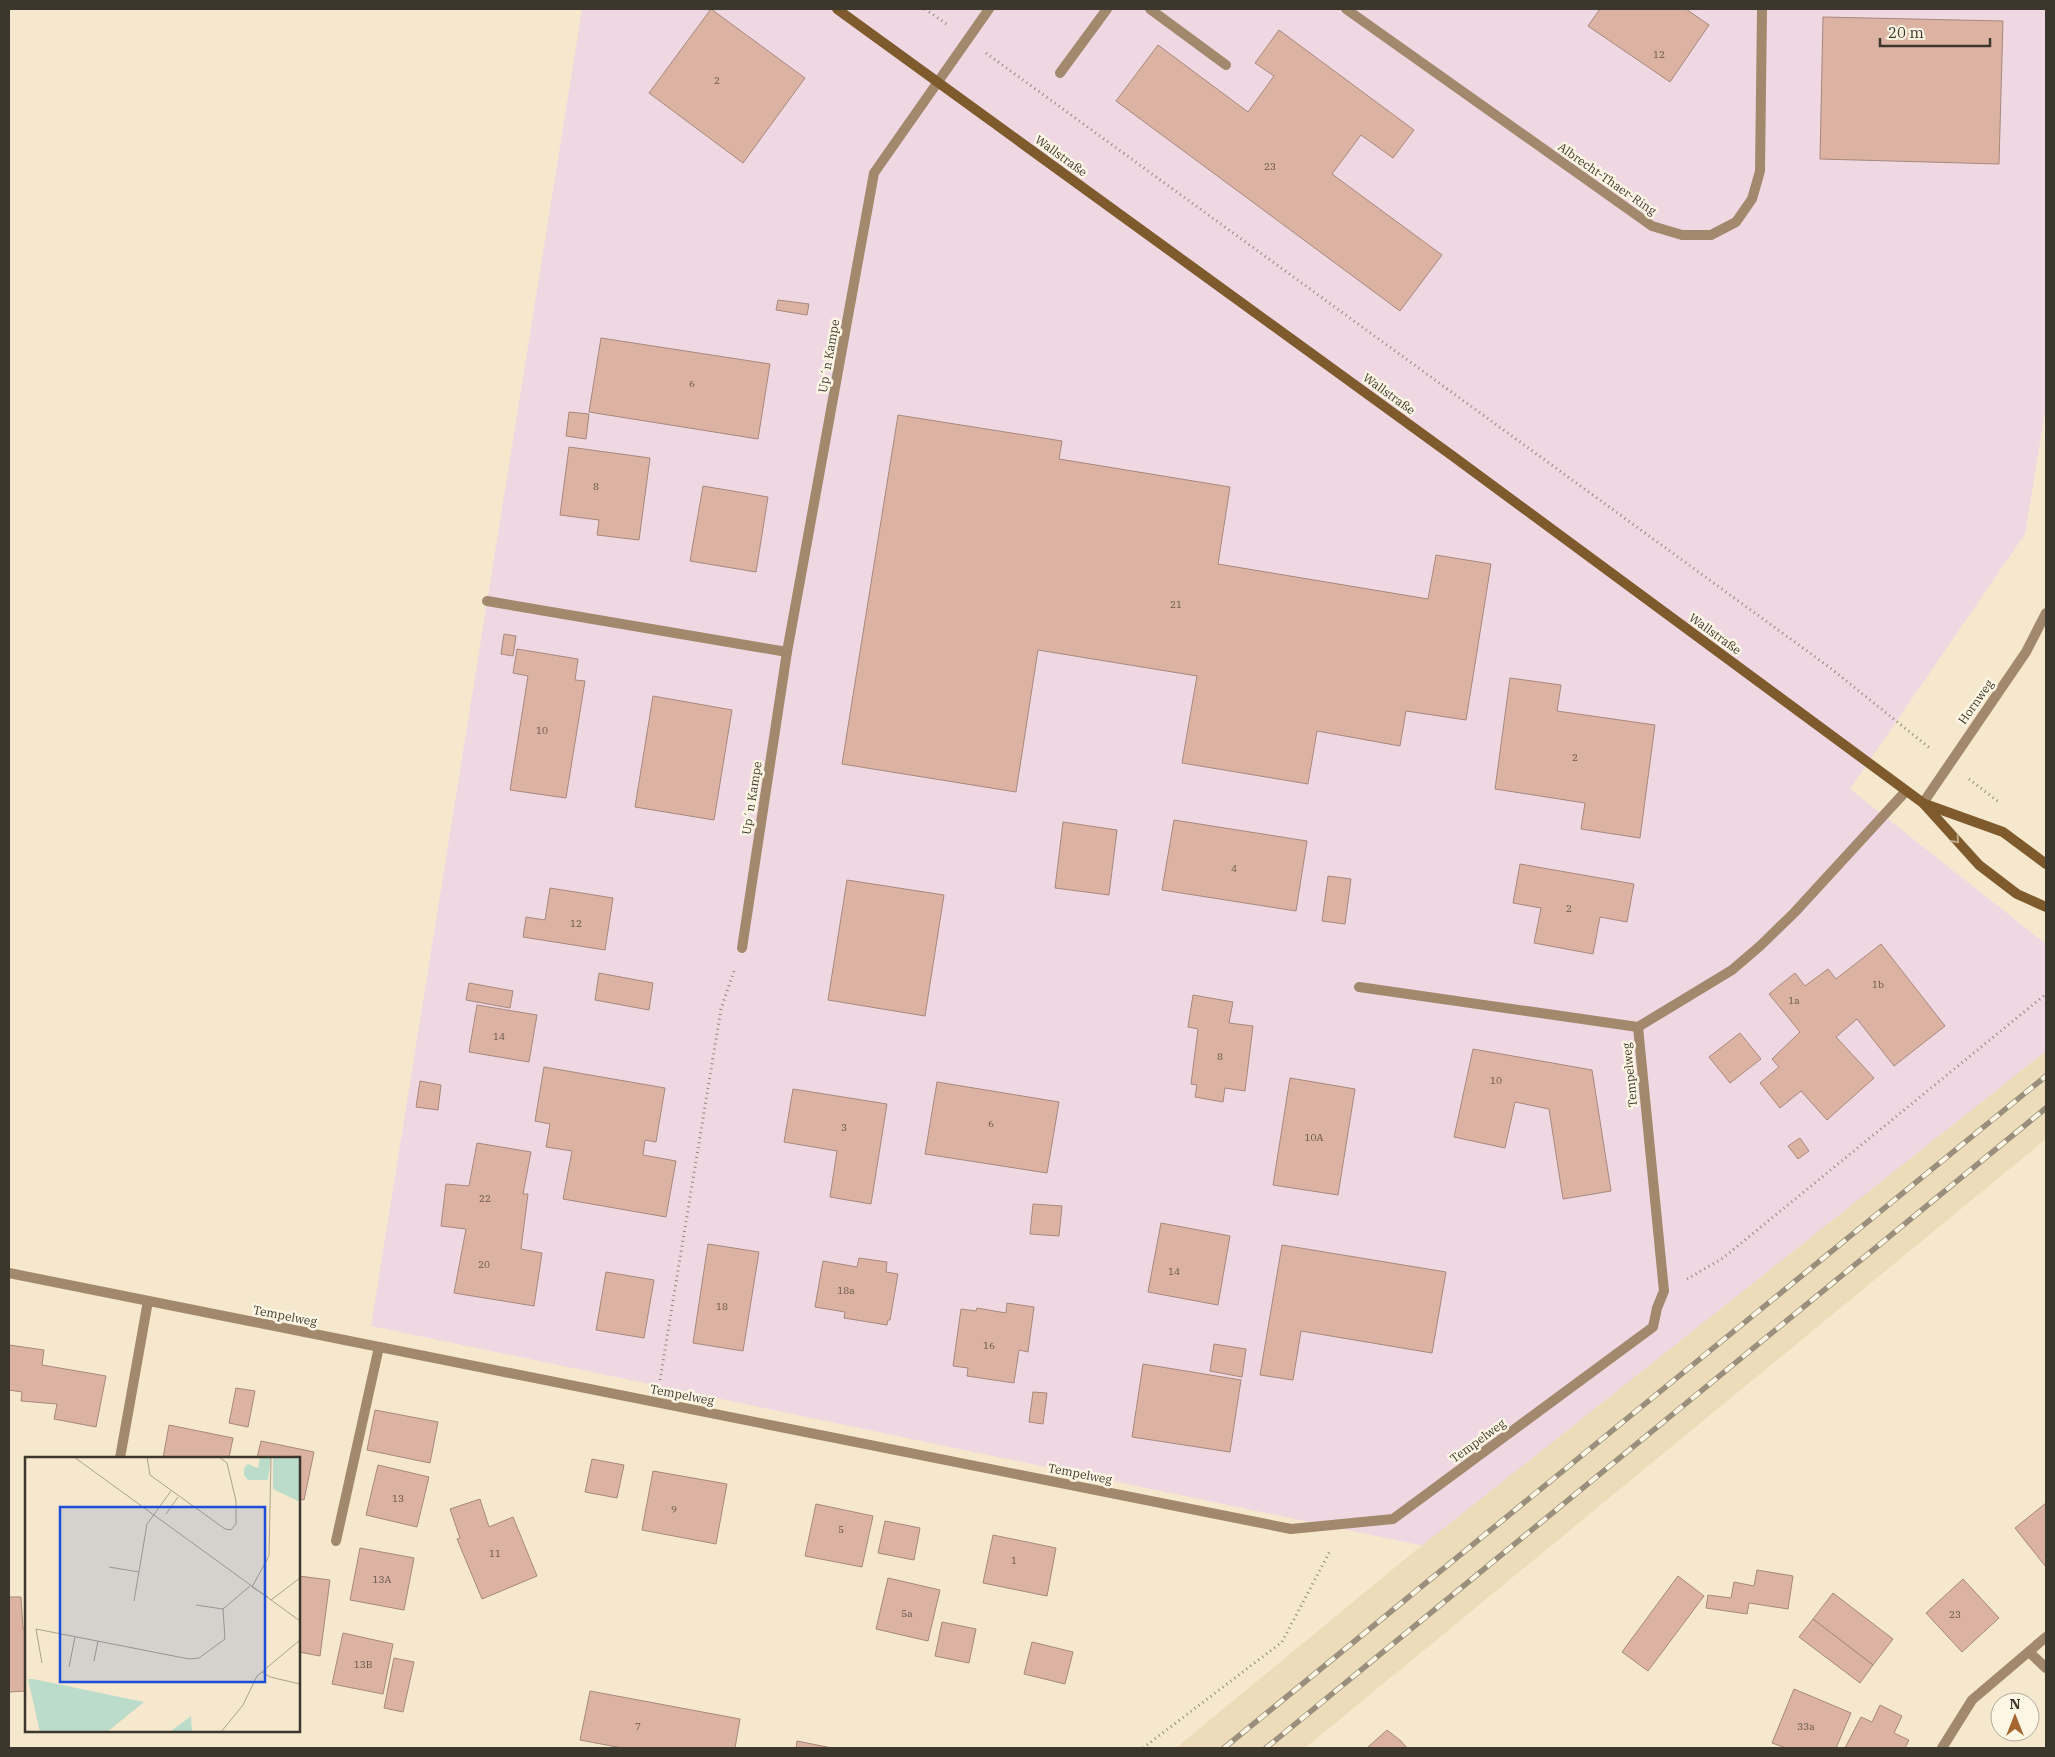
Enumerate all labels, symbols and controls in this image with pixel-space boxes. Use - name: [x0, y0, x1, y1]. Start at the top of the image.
- scale bar: [1880, 15, 1990, 47]
- text: 20 m: [1888, 23, 1924, 42]
- house number: 12: [1653, 48, 1665, 61]
- house number: 2: [714, 74, 720, 87]
- street label: Wallstraße: [1032, 132, 1090, 179]
- street label: Albrecht-Thaer-Ring: [1555, 139, 1660, 218]
- house number: 23: [1264, 160, 1276, 173]
- street label: Up´n Kampe: [815, 318, 842, 394]
- street label: Wallstraße: [1360, 370, 1418, 417]
- house number: 6: [689, 377, 695, 390]
- house number: 8: [593, 480, 599, 493]
- house number: 21: [1170, 598, 1182, 611]
- street label: Wallstraße: [1686, 610, 1744, 657]
- street label: Hornweg: [1955, 676, 1997, 727]
- house number: 10: [536, 724, 548, 737]
- house number: 2: [1572, 751, 1578, 764]
- street label: Up´n Kampe: [738, 760, 765, 836]
- one-way arrow: [1950, 834, 1959, 843]
- house number: 4: [1231, 862, 1237, 875]
- house number: 2: [1566, 902, 1572, 915]
- house number: 12: [570, 917, 582, 930]
- house number: 1b: [1872, 978, 1884, 991]
- house number: 1a: [1788, 994, 1800, 1007]
- house number: 14: [493, 1030, 505, 1043]
- street label: Tempelweg: [1619, 1042, 1640, 1108]
- house number: 8: [1217, 1050, 1223, 1063]
- house number: 10: [1490, 1074, 1502, 1087]
- house number: 6: [988, 1117, 994, 1130]
- house number: 3: [841, 1121, 847, 1134]
- house number: 10A: [1305, 1131, 1324, 1144]
- house number: 22: [479, 1192, 491, 1205]
- house number: 20: [478, 1258, 490, 1271]
- house number: 14: [1168, 1265, 1180, 1278]
- house number: 18a: [837, 1284, 855, 1297]
- house number: 18: [716, 1300, 728, 1313]
- street label: Tempelweg: [252, 1302, 319, 1329]
- house number: 16: [983, 1339, 995, 1352]
- street label: Tempelweg: [649, 1381, 716, 1408]
- street label: Tempelweg: [1447, 1415, 1509, 1466]
- inset map: [25, 1457, 300, 1732]
- street label: Tempelweg: [1047, 1460, 1114, 1487]
- house number: 13: [392, 1492, 404, 1505]
- house number: 9: [671, 1503, 677, 1516]
- house number: 5: [838, 1523, 844, 1536]
- house number: 11: [489, 1547, 501, 1560]
- house number: 1: [1011, 1554, 1017, 1567]
- house number: 13A: [373, 1573, 392, 1586]
- house number: 5a: [901, 1607, 913, 1620]
- house number: 23: [1949, 1608, 1961, 1621]
- house number: 13B: [354, 1658, 373, 1671]
- north arrow: [1990, 1692, 2040, 1742]
- text: N: [2009, 1695, 2021, 1713]
- house number: 7: [635, 1720, 641, 1733]
- house number: 33a: [1797, 1720, 1815, 1733]

